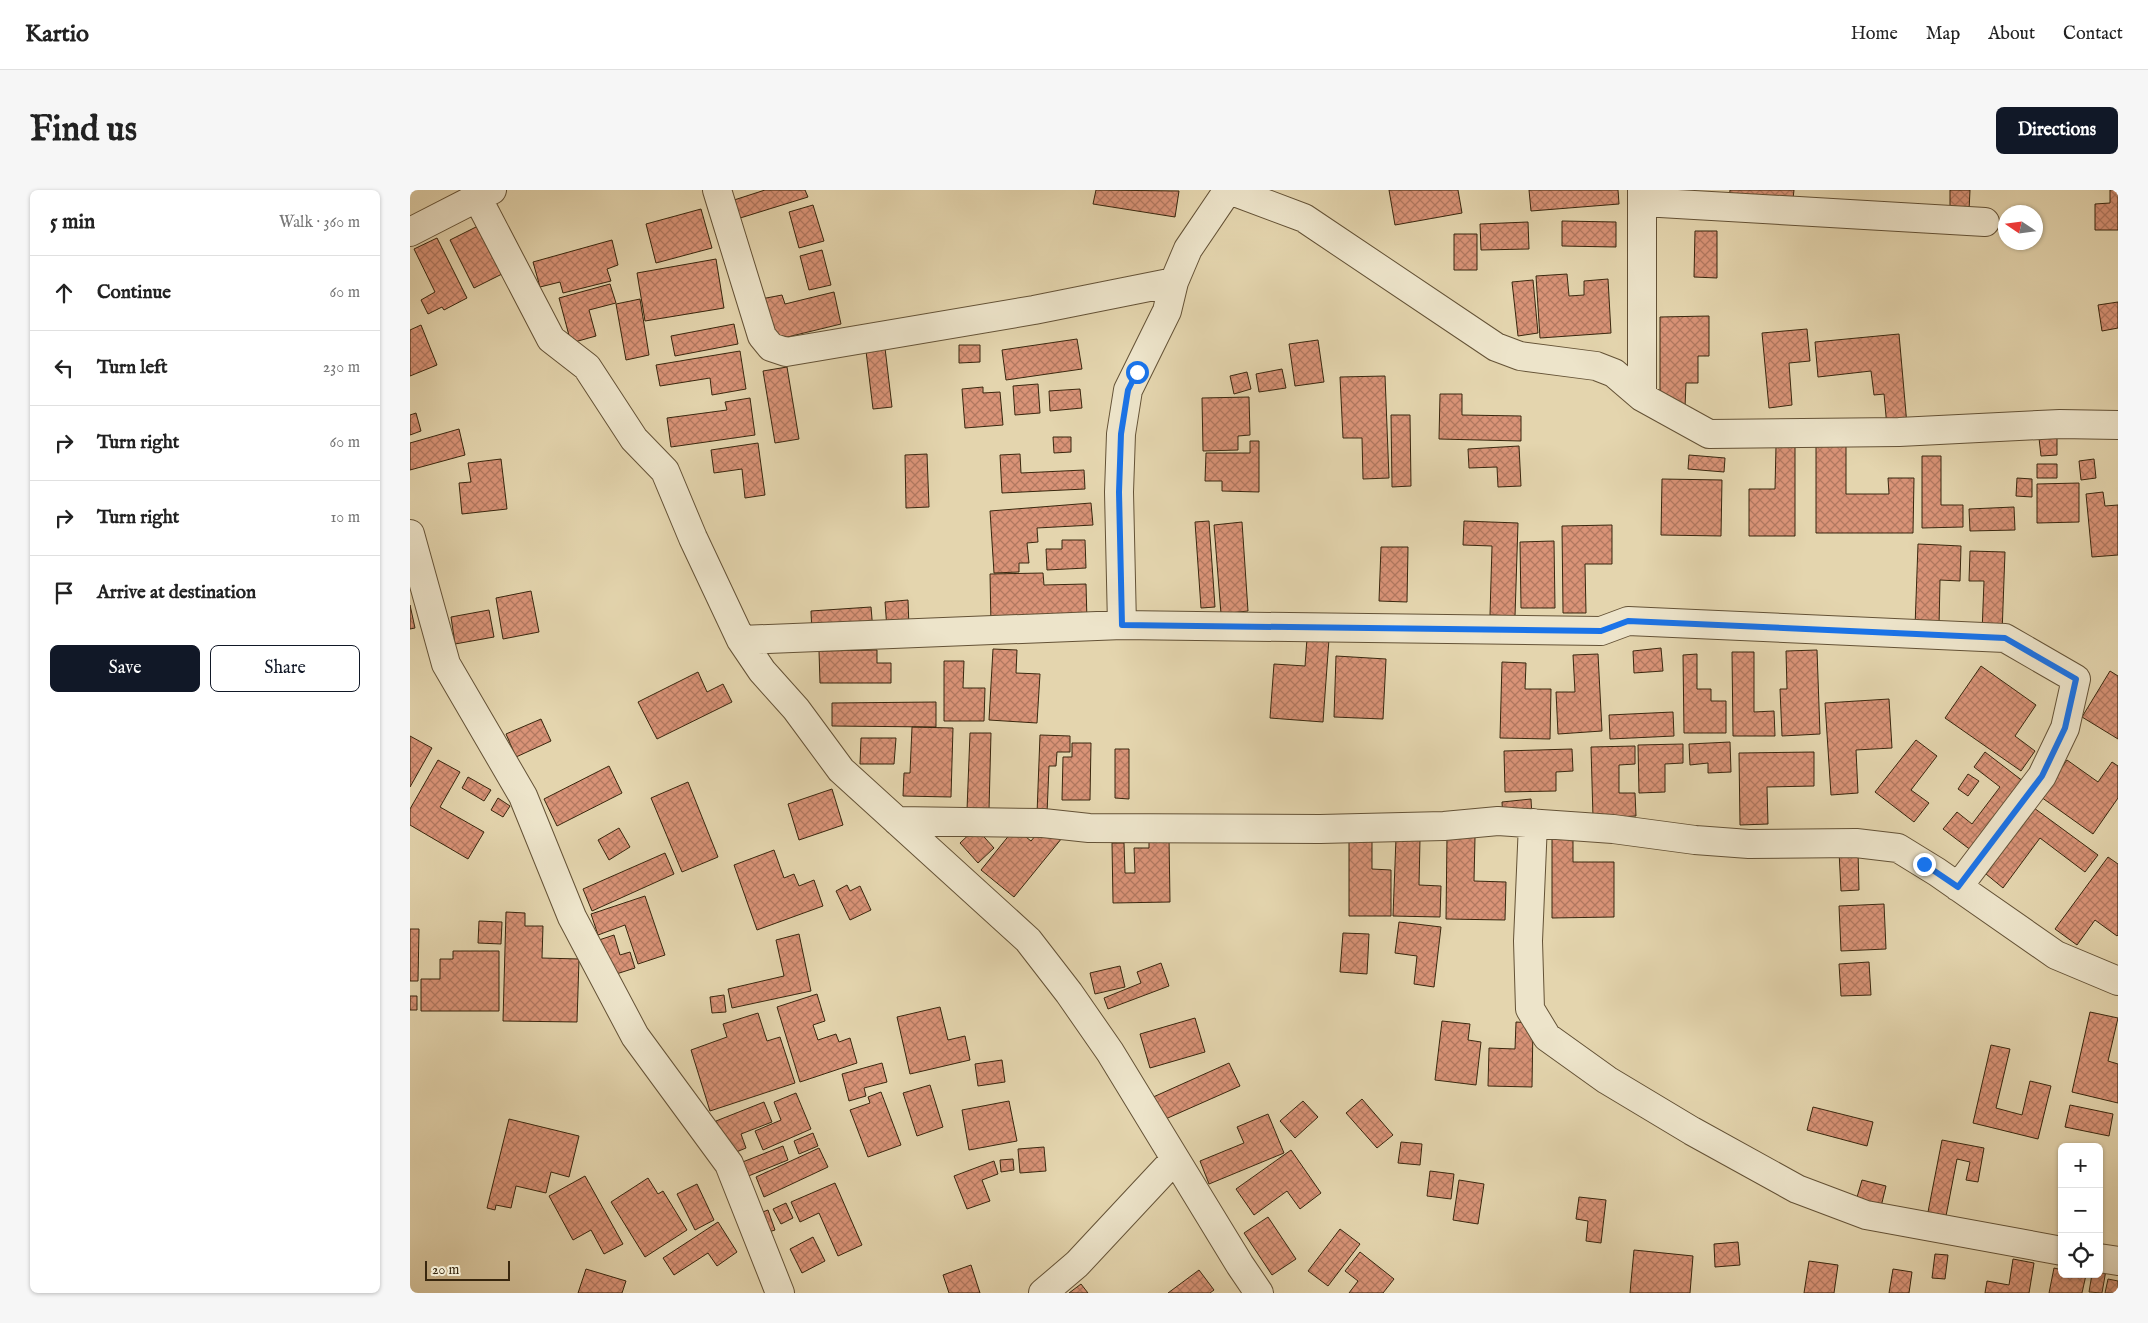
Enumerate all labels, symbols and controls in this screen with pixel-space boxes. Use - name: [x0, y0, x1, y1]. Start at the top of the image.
- text: Kartio: [25, 19, 89, 50]
- text: Home: [1851, 23, 1898, 46]
- text: Map: [1926, 23, 1960, 46]
- text: About: [1988, 23, 2035, 46]
- text: Contact: [2063, 23, 2123, 46]
- button: Directions: [1996, 107, 2118, 154]
- text: Find us: [30, 108, 137, 153]
- north arrow: [1998, 205, 2043, 250]
- text: 5 min: [50, 209, 95, 236]
- text: Walk · 360 m: [279, 213, 360, 233]
- icon: ahead: [50, 279, 78, 307]
- text: Continue: [97, 281, 171, 305]
- text: 60 m: [330, 283, 360, 303]
- icon: left: [50, 354, 78, 382]
- text: Turn left: [97, 356, 168, 380]
- text: 230 m: [323, 358, 360, 378]
- route start: [1126, 361, 1149, 384]
- icon: right: [50, 429, 78, 457]
- text: Turn right: [97, 431, 179, 455]
- text: 60 m: [330, 433, 360, 453]
- icon: right: [50, 504, 78, 532]
- text: Turn right: [97, 506, 179, 530]
- text: 10 m: [330, 508, 360, 528]
- icon: arrive: [50, 579, 78, 607]
- text: Arrive at destination: [97, 581, 256, 605]
- button: Save: [50, 645, 200, 692]
- button: Share: [210, 645, 360, 692]
- route end: [1913, 853, 1936, 876]
- map controls: [2058, 1143, 2103, 1278]
- button: +: [2058, 1143, 2103, 1188]
- button: −: [2058, 1188, 2103, 1233]
- button: locate: [2058, 1233, 2103, 1278]
- scale bar: [425, 1258, 510, 1281]
- text: 20 m: [432, 1261, 459, 1279]

